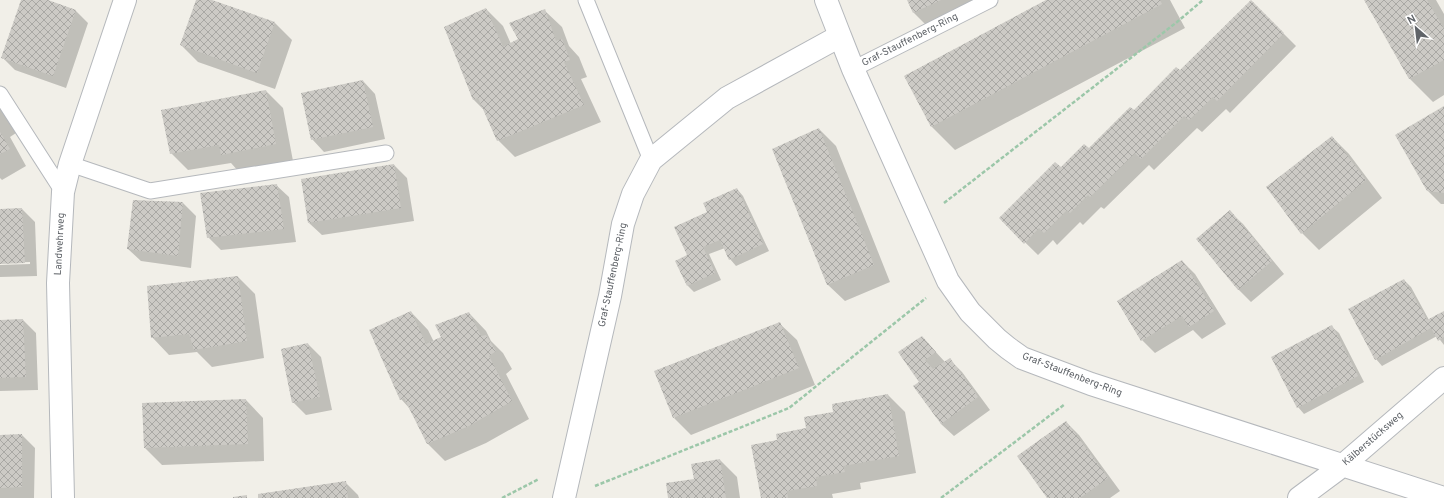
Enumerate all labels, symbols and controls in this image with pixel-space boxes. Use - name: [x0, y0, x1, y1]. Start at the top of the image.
- north arrow: [1396, 8, 1436, 48]
- street label: Graf-Stauffenberg-Ring: [860, 10, 960, 70]
- text: N: [1405, 12, 1419, 28]
- street label: Landwehrweg: [52, 212, 68, 276]
- street label: Graf-Stauffenberg-Ring: [596, 222, 630, 328]
- street label: Graf-Stauffenberg-Ring: [1020, 350, 1124, 400]
- street label: Kälberstücksweg: [1340, 409, 1406, 469]

